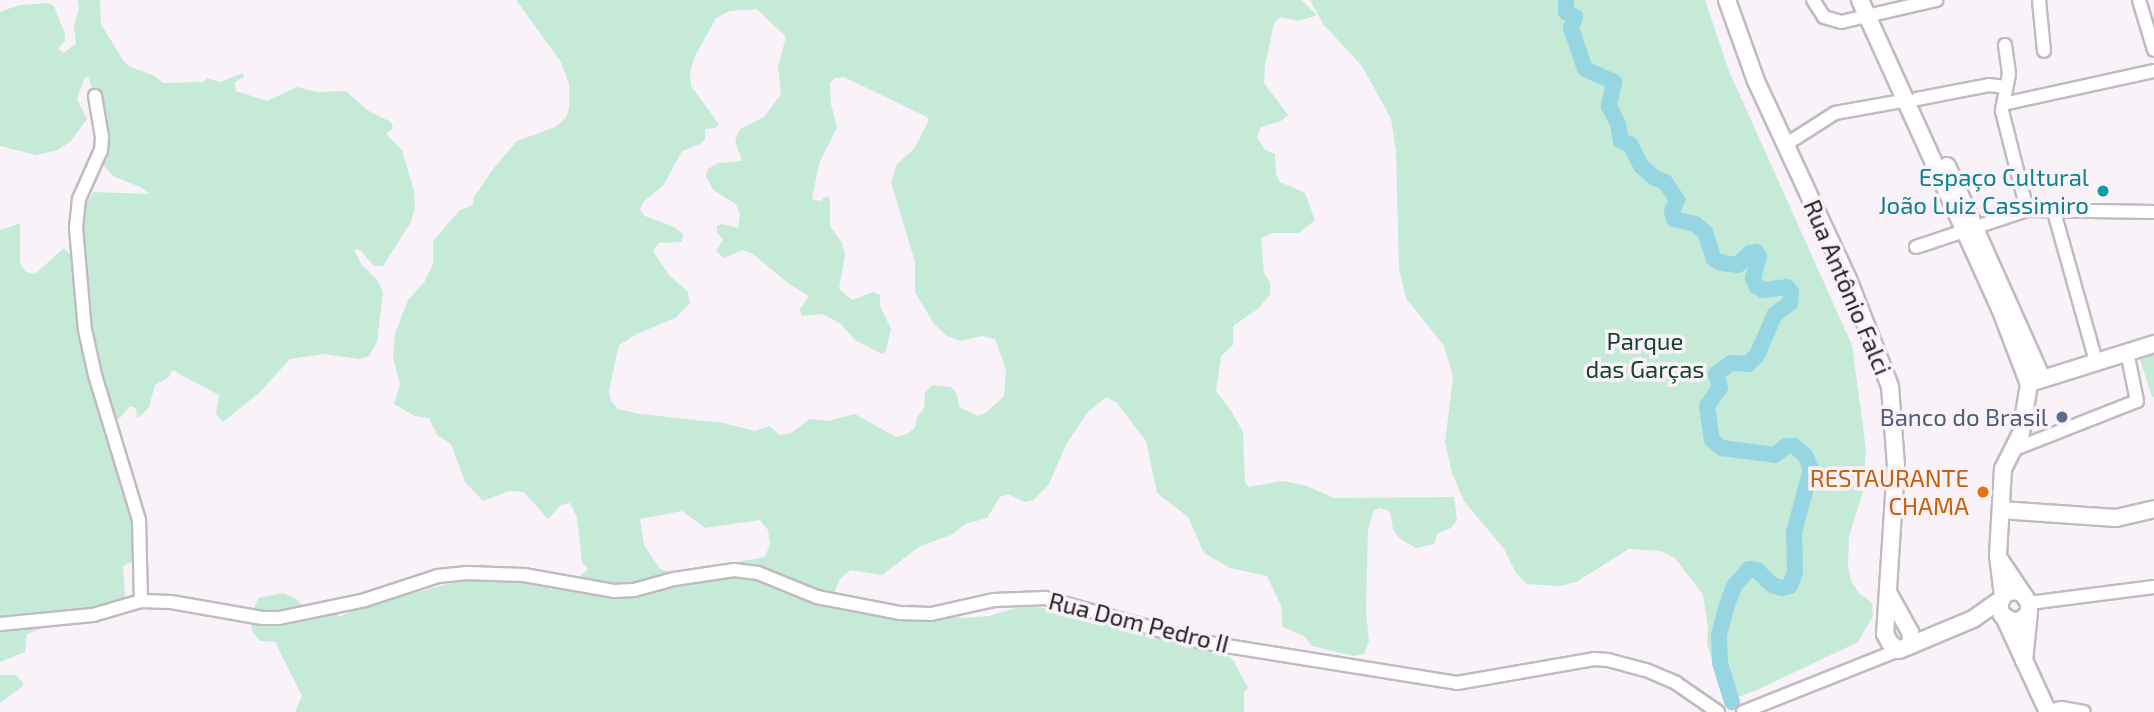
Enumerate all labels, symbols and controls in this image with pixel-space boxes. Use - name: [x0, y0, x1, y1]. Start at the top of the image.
- place label: Espaço Cultural João Luiz Cassimiro: [1878, 163, 2089, 219]
- marker: Espaço Cultural João Luiz Cassimiro: [2095, 183, 2111, 199]
- street label: Rua Antônio Falci: [1798, 195, 1898, 379]
- park label: Parque das Garças: [1585, 327, 1705, 383]
- place label: Banco do Brasil: [1880, 403, 2048, 431]
- marker: Banco do Brasil: [2054, 409, 2070, 425]
- place label: RESTAURANTE CHAMA: [1810, 464, 1969, 520]
- marker: RESTAURANTE CHAMA: [1975, 484, 1991, 500]
- street label: Rua Dom Pedro II: [1046, 586, 1232, 658]

